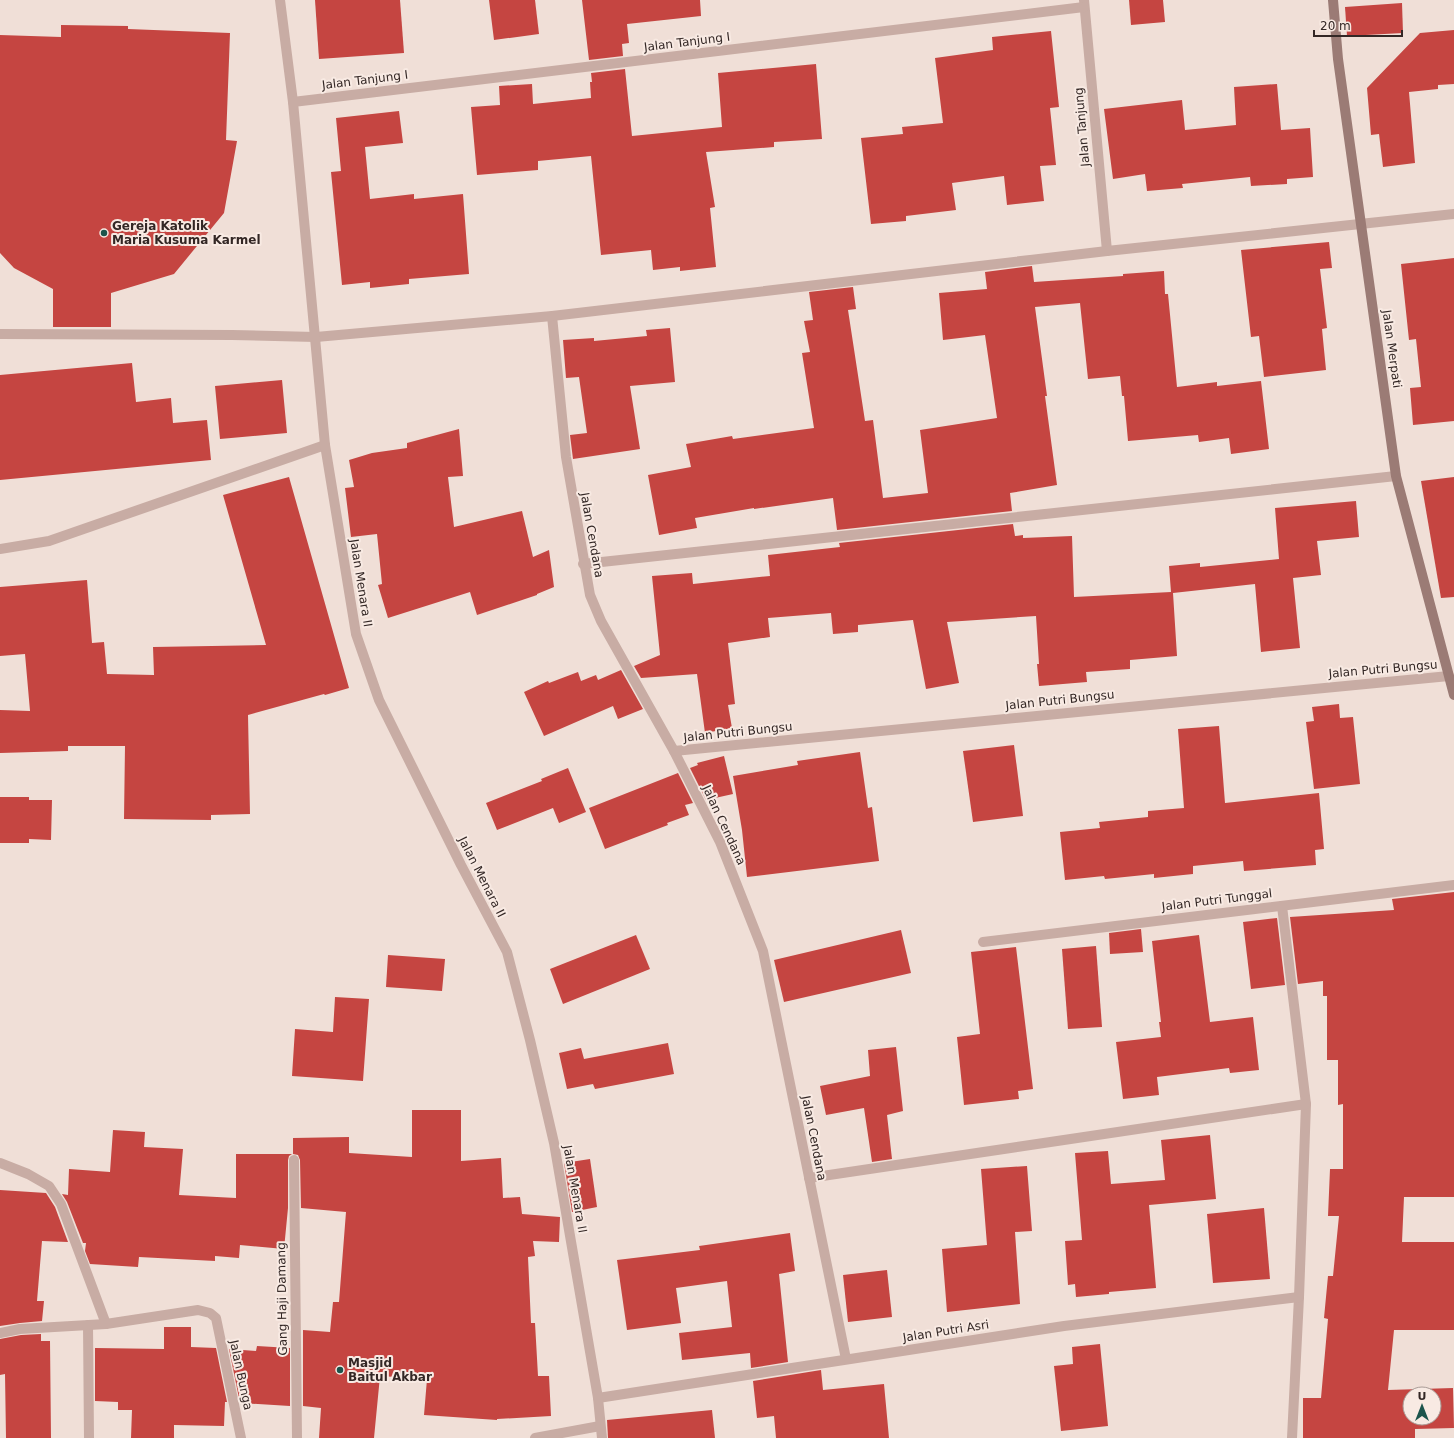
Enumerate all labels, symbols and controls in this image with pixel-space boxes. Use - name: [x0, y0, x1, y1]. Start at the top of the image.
- scale bar: [1314, 12, 1402, 38]
- text: 20 m: [1320, 19, 1351, 33]
- street label: Jalan Tanjung I: [642, 30, 731, 54]
- street label: Jalan Tanjung I: [320, 68, 409, 92]
- street label: Jalan Tanjung: [1072, 87, 1093, 168]
- place label: Gereja Katolik Maria Kusuma Karmel: [112, 219, 261, 247]
- marker: Gereja Katolik Maria Kusuma Karmel: [99, 228, 109, 238]
- street label: Jalan Merpati: [1379, 308, 1404, 389]
- street label: Jalan Cendana: [577, 490, 606, 579]
- street label: Jalan Menara II: [347, 537, 375, 628]
- street label: Jalan Putri Bungsu: [1327, 657, 1438, 681]
- street label: Jalan Putri Bungsu: [1004, 687, 1115, 713]
- street label: Jalan Putri Bungsu: [682, 719, 793, 745]
- street label: Jalan Cendana: [699, 782, 749, 867]
- street label: Jalan Menara II: [455, 833, 508, 920]
- street label: Jalan Putri Tunggal: [1160, 886, 1273, 914]
- street label: Jalan Cendana: [799, 1093, 829, 1182]
- street label: Jalan Menara II: [560, 1143, 590, 1234]
- street label: Gang Haji Damang: [274, 1242, 290, 1356]
- street label: Jalan Putri Asri: [901, 1317, 990, 1345]
- street label: Jalan Bunga: [227, 1338, 255, 1411]
- place label: Masjid Baitul Akbar: [348, 1356, 432, 1384]
- marker: Masjid Baitul Akbar: [335, 1365, 345, 1375]
- north arrow: [1402, 1386, 1442, 1426]
- text: U: [1418, 1390, 1426, 1403]

